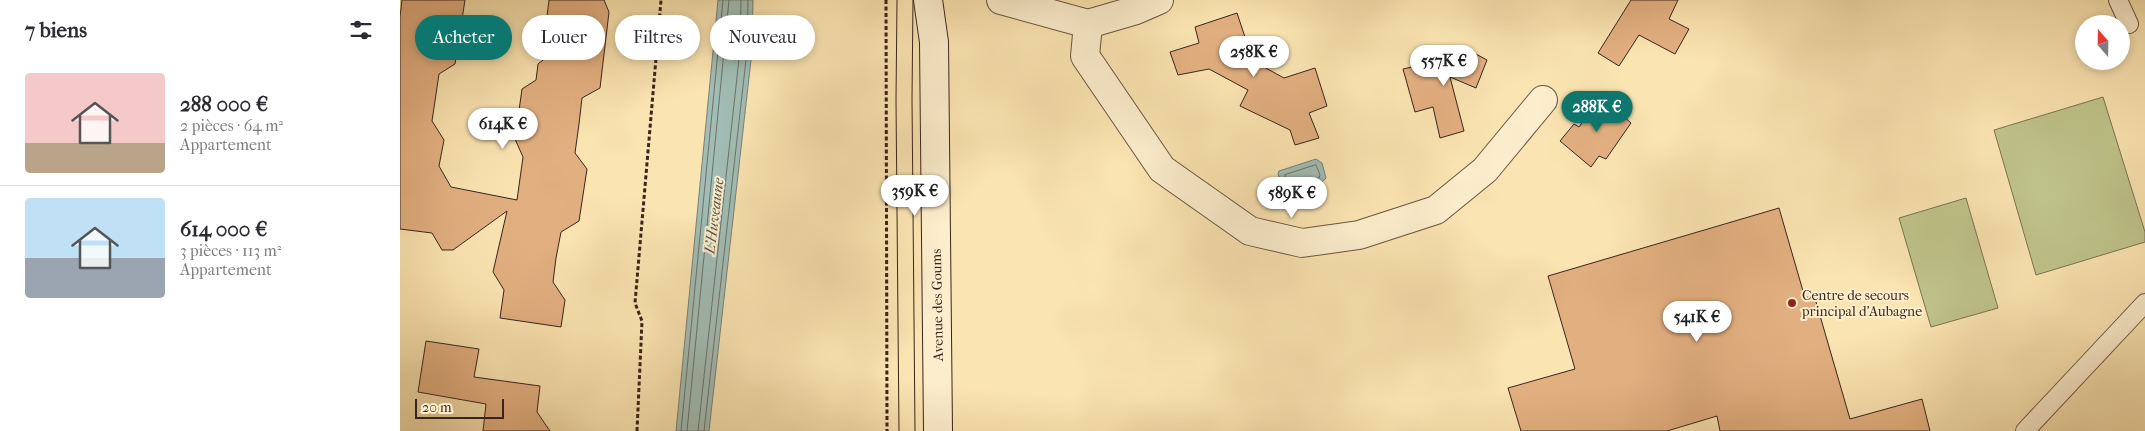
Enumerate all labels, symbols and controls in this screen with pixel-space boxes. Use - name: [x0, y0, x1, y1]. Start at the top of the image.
- chip: Acheter: [415, 15, 512, 60]
- chip: Louer: [522, 15, 605, 60]
- chip: Filtres: [615, 15, 700, 60]
- chip: Nouveau: [710, 15, 815, 60]
- north arrow: [2075, 15, 2130, 70]
- map controls: [2075, 15, 2130, 70]
- icon: filters: [347, 16, 375, 44]
- text: 7 biens: [25, 18, 87, 42]
- pin: 258K €: [1213, 36, 1295, 78]
- text: 258K €: [1230, 42, 1278, 61]
- pin: 557K €: [1403, 44, 1485, 87]
- text: 557K €: [1421, 51, 1467, 70]
- pin: 288K €: [1556, 90, 1638, 133]
- text: 288 000 €: [180, 92, 268, 116]
- icon: home: [65, 93, 125, 153]
- text: 288K €: [1573, 97, 1621, 116]
- pin: 614K €: [462, 108, 544, 150]
- text: 614K €: [479, 114, 527, 133]
- text: 2 pièces · 64 m²: [180, 116, 283, 135]
- text: Appartement: [180, 135, 272, 154]
- pin: 359K €: [874, 174, 956, 217]
- water label: L'Huveaune: [700, 176, 728, 256]
- pin: 589K €: [1251, 176, 1333, 219]
- text: 359K €: [892, 181, 938, 200]
- text: 589K €: [1268, 183, 1316, 202]
- text: 614 000 €: [180, 217, 267, 241]
- icon: home: [65, 218, 125, 278]
- text: 3 pièces · 113 m²: [180, 241, 281, 260]
- street label: Avenue des Goums: [928, 249, 947, 362]
- text: Appartement: [180, 260, 272, 279]
- place label: Centre de secours principal d'Aubagne: [1801, 287, 1922, 320]
- marker: Centre de secours principal d'Aubagne: [1786, 297, 1798, 309]
- pin: 541K €: [1656, 300, 1738, 343]
- text: 541K €: [1674, 307, 1720, 326]
- scale bar: [415, 396, 504, 419]
- text: 20 m: [422, 399, 452, 416]

